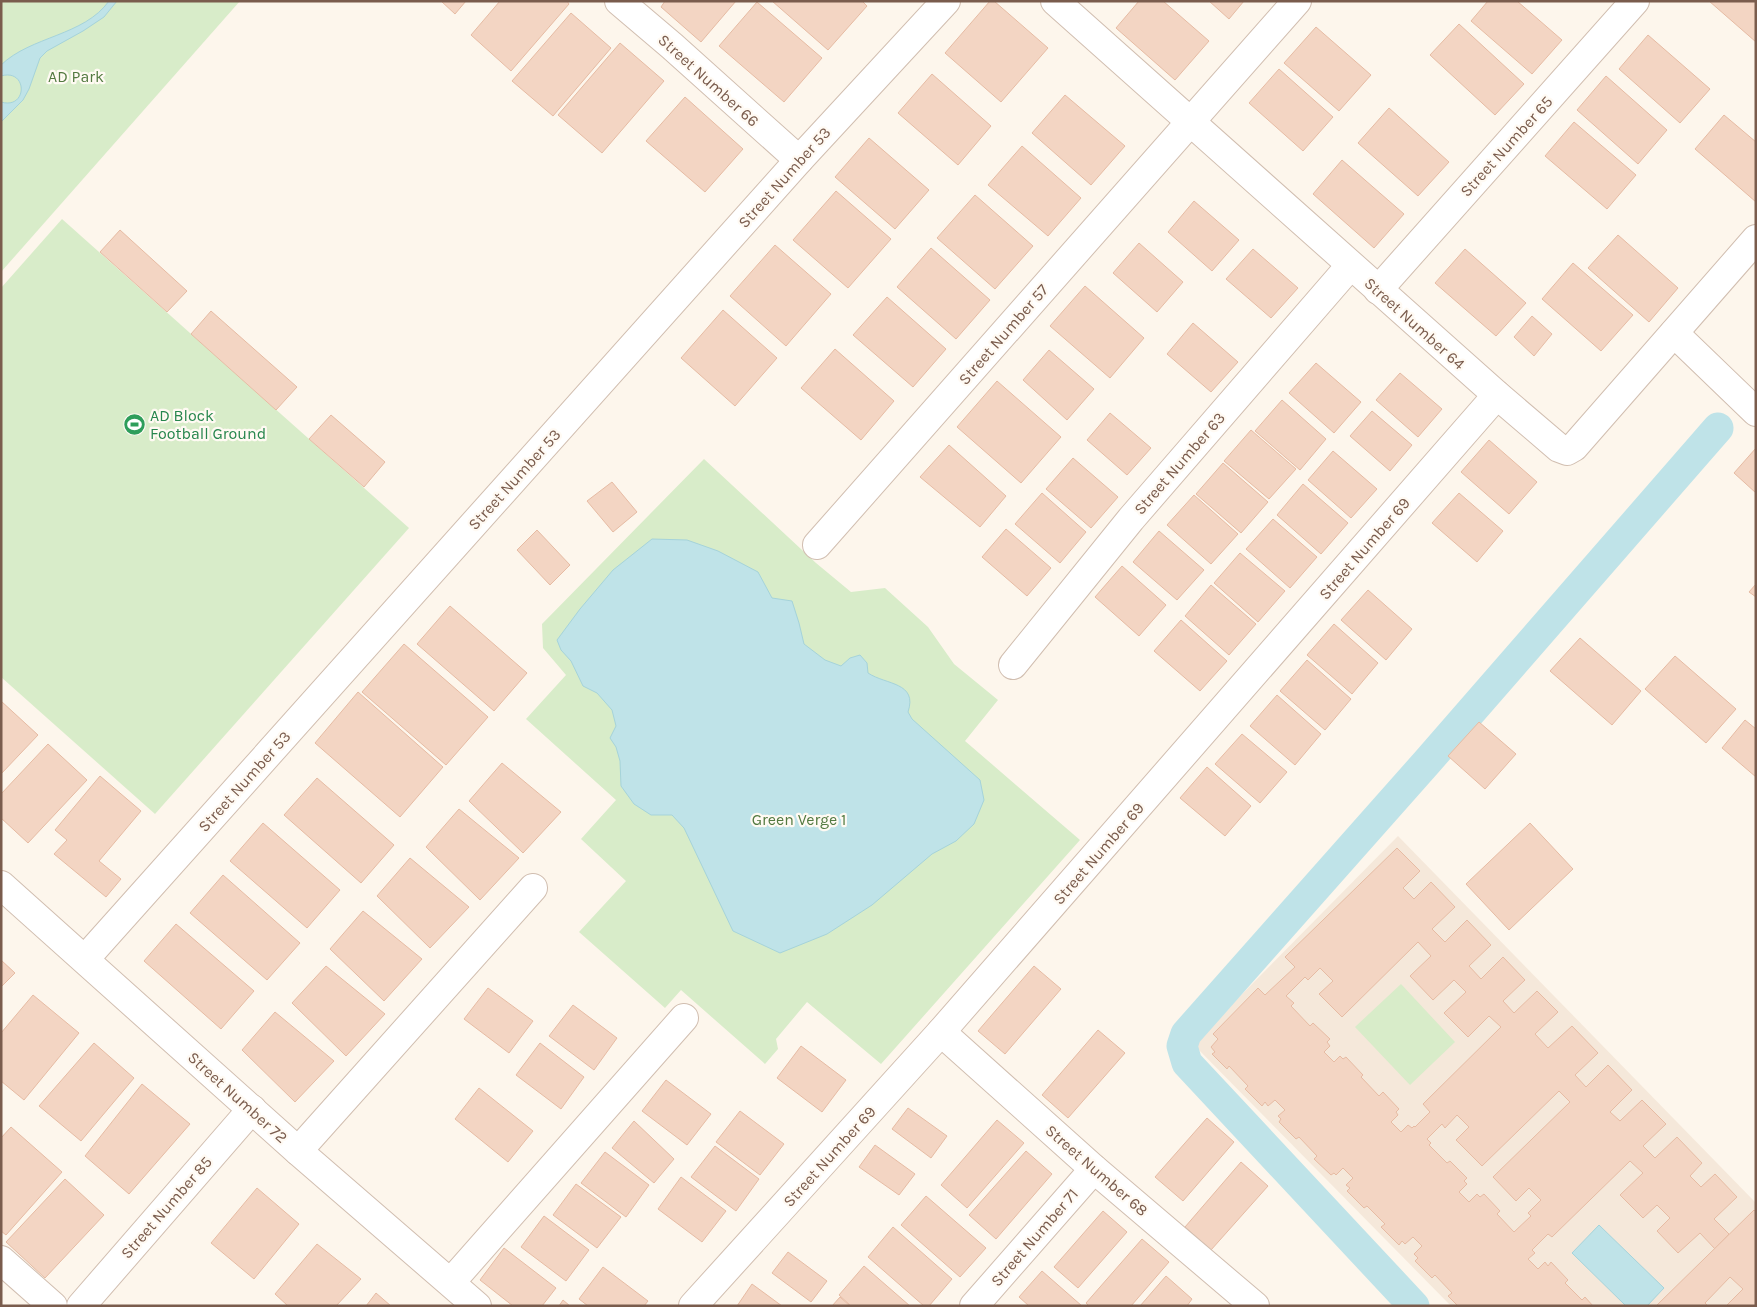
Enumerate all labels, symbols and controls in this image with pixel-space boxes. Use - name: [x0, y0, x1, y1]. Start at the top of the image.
- street label: Street Number 66: [654, 30, 763, 131]
- park label: AD Park: [48, 67, 104, 86]
- street label: Street Number 65: [1456, 92, 1557, 201]
- street label: Street Number 53: [734, 123, 835, 232]
- street label: Street Number 64: [1360, 273, 1469, 374]
- street label: Street Number 57: [954, 280, 1053, 389]
- place label: AD Block Football Ground: [150, 406, 266, 443]
- street label: Street Number 63: [1130, 408, 1229, 518]
- sports icon: AD Block Football Ground: [122, 412, 146, 436]
- street label: Street Number 53: [464, 425, 565, 534]
- street label: Street Number 69: [1315, 493, 1414, 603]
- street label: Street Number 53: [194, 727, 295, 836]
- street label: Street Number 69: [1049, 798, 1148, 908]
- park label: Green Verge 1: [752, 810, 846, 829]
- street label: Street Number 72: [184, 1048, 291, 1147]
- street label: Street Number 69: [779, 1102, 880, 1211]
- street label: Street Number 68: [1042, 1121, 1152, 1220]
- street label: Street Number 85: [117, 1152, 216, 1262]
- street label: Street Number 71: [987, 1185, 1082, 1290]

